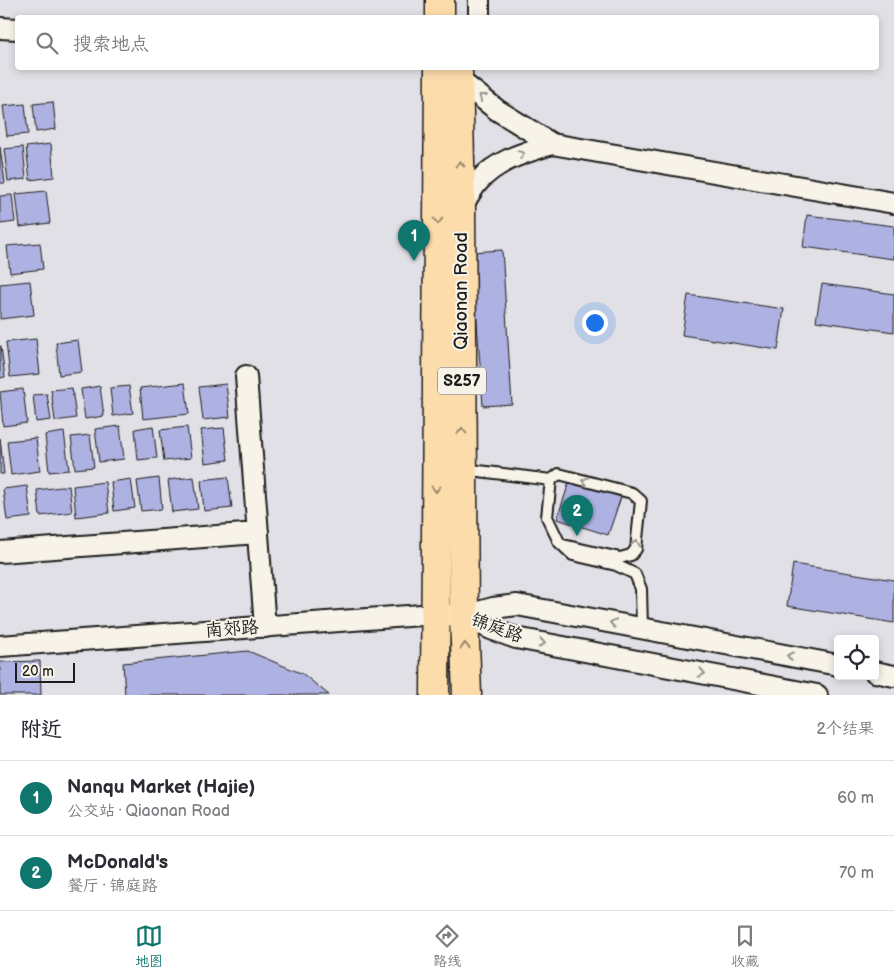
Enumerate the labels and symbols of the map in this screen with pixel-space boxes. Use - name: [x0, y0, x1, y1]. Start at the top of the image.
- one-way arrow: [479, 95, 488, 103]
- one-way arrow: [516, 150, 525, 160]
- one-way arrow: [455, 160, 465, 168]
- one-way arrow: [433, 218, 443, 225]
- pin: 1: [398, 220, 430, 261]
- street label: Qiaonan Road: [451, 232, 472, 350]
- your location: [582, 310, 608, 336]
- road number: S257: [438, 368, 486, 394]
- one-way arrow: [457, 427, 467, 435]
- one-way arrow: [581, 476, 590, 487]
- one-way arrow: [431, 485, 441, 493]
- pin: 2: [561, 495, 593, 536]
- one-way arrow: [631, 539, 641, 547]
- street label: 锦庭路: [468, 609, 526, 647]
- street label: 南郊路: [204, 617, 260, 641]
- one-way arrow: [609, 618, 617, 628]
- one-way arrow: [538, 637, 547, 647]
- one-way arrow: [459, 642, 470, 650]
- one-way arrow: [785, 651, 794, 662]
- scale bar: [15, 660, 75, 683]
- one-way arrow: [698, 667, 706, 678]

